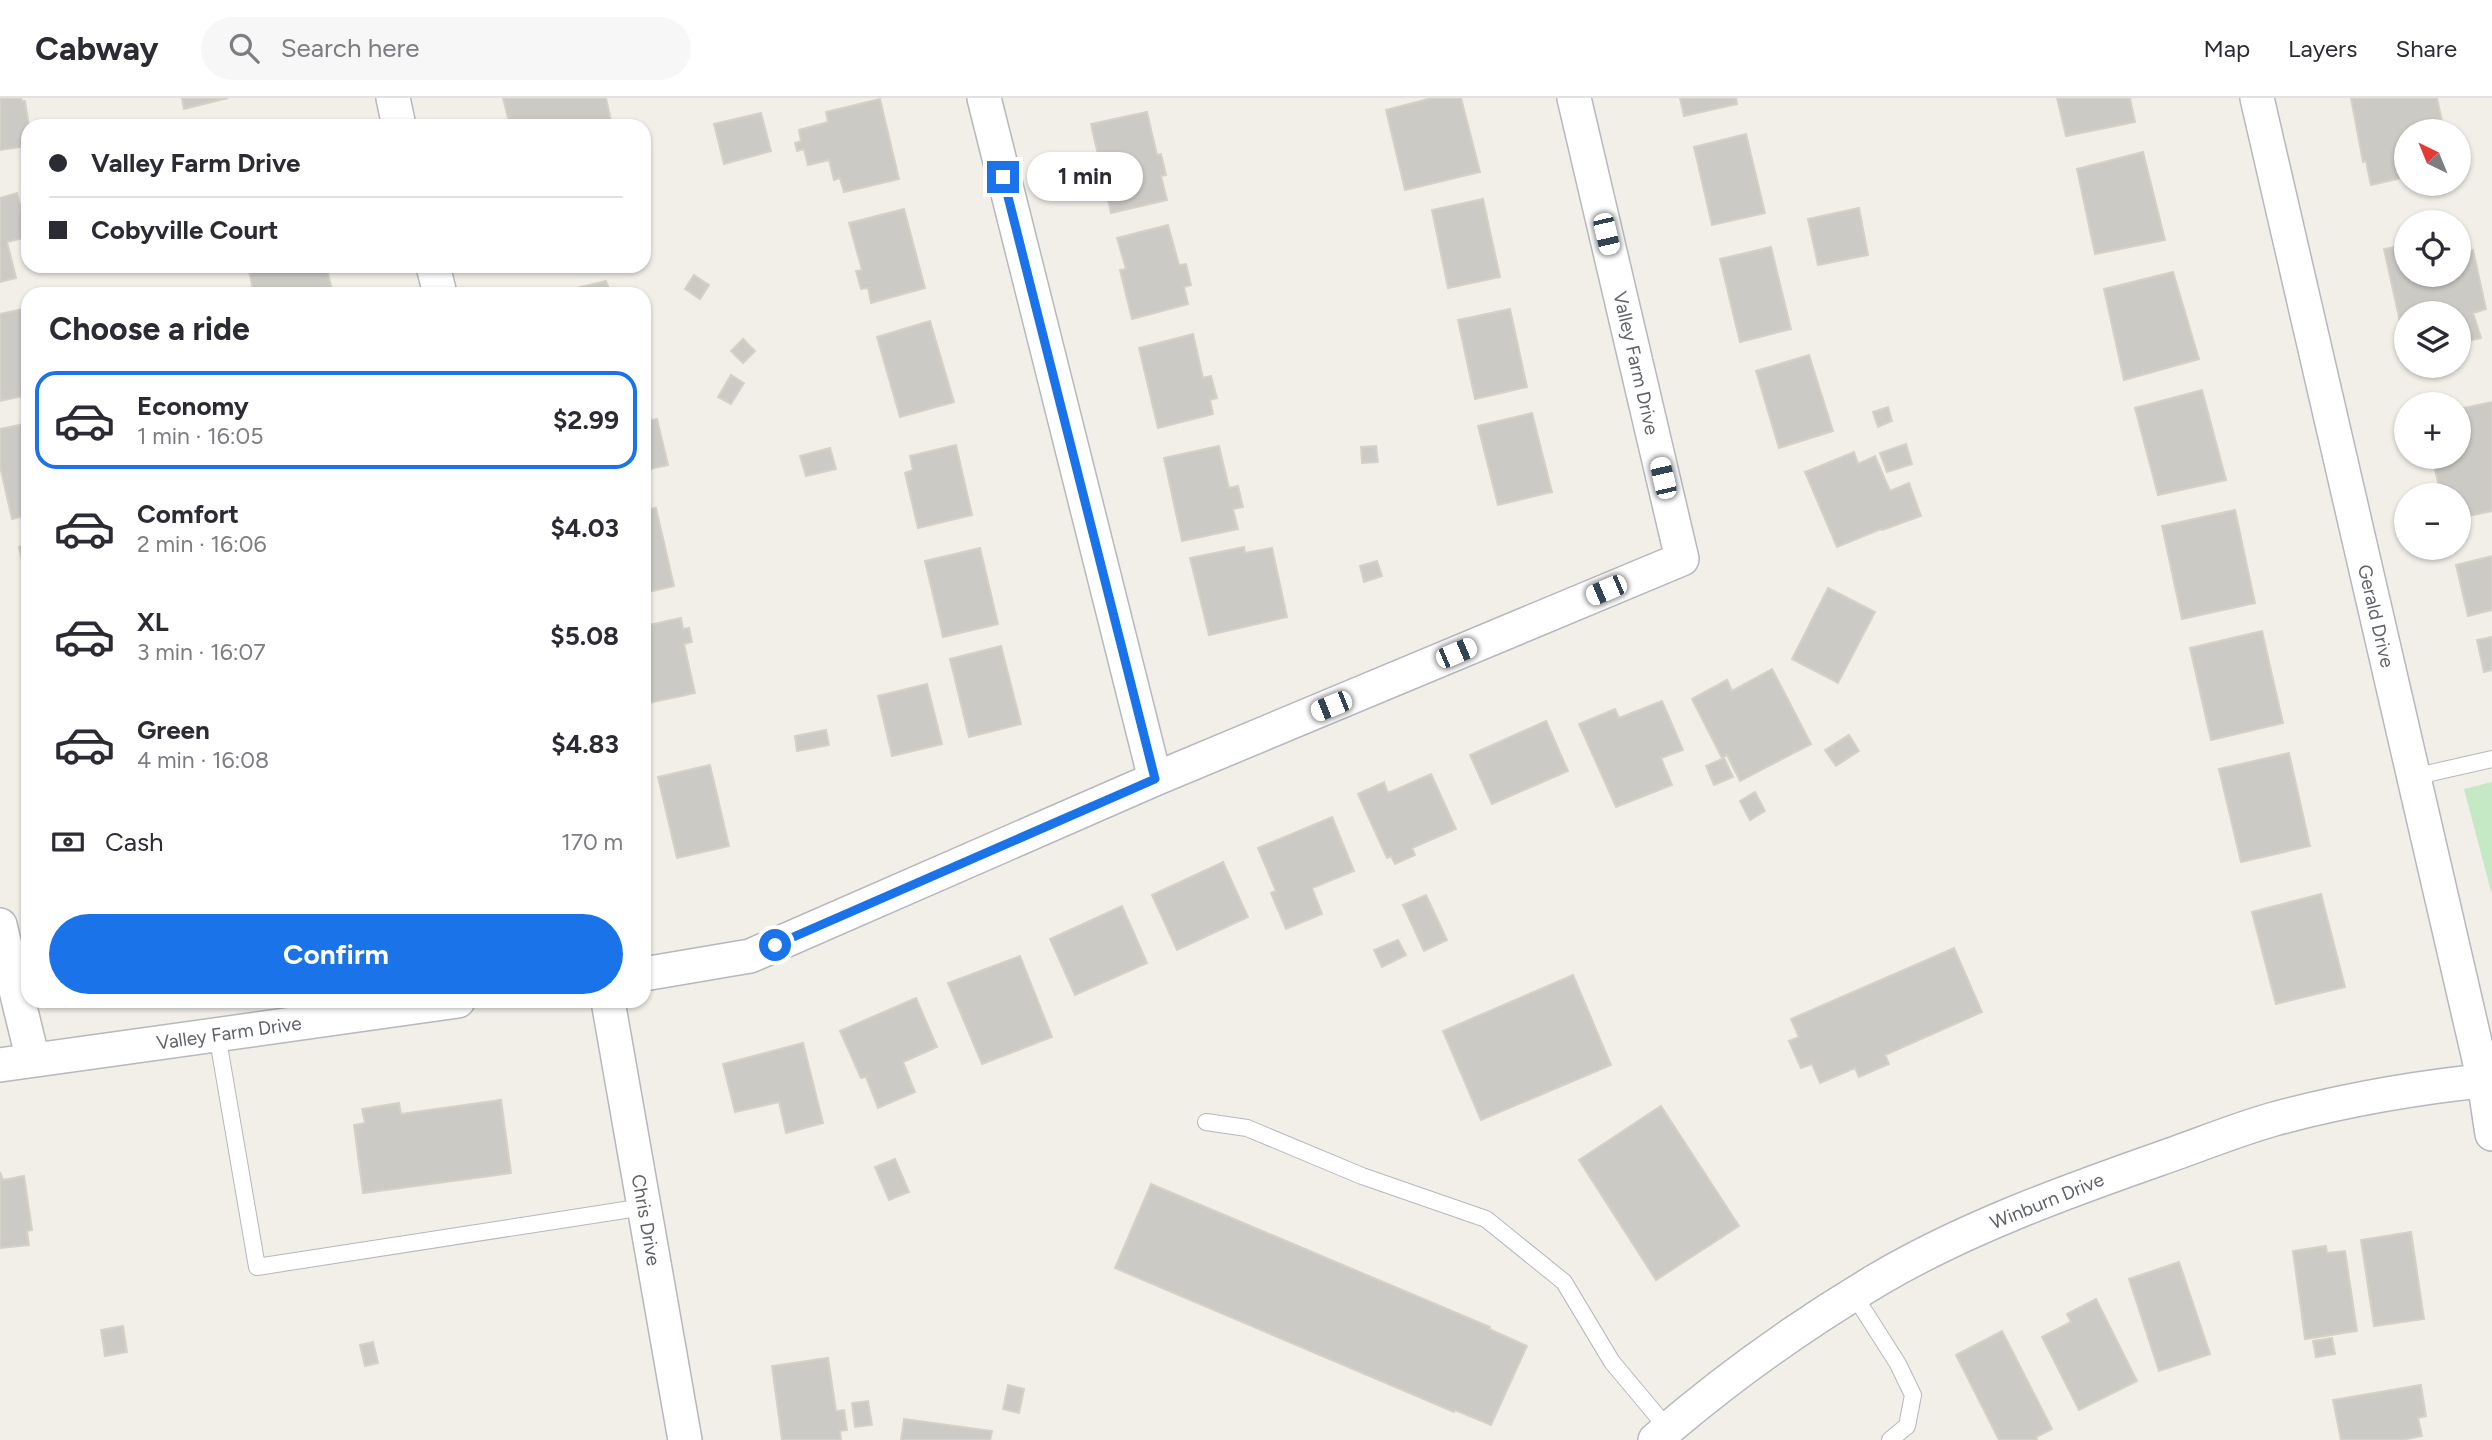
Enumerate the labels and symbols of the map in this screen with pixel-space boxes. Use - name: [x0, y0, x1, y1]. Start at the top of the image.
- north arrow: [2394, 119, 2471, 196]
- callout: 1 min: [1028, 153, 1143, 202]
- route end: [987, 161, 1019, 193]
- car: [1592, 211, 1621, 257]
- street label: Valley Farm Drive: [1608, 289, 1664, 437]
- car: [1649, 455, 1678, 501]
- street label: Gerald Drive: [2353, 562, 2399, 670]
- car: [1583, 572, 1630, 608]
- car: [1433, 635, 1480, 671]
- car: [1308, 688, 1355, 724]
- route start: [759, 929, 791, 961]
- street label: Valley Farm Drive: [155, 1011, 303, 1055]
- street label: Winburn Drive: [1987, 1168, 2107, 1234]
- street label: Chris Drive: [627, 1172, 665, 1268]

